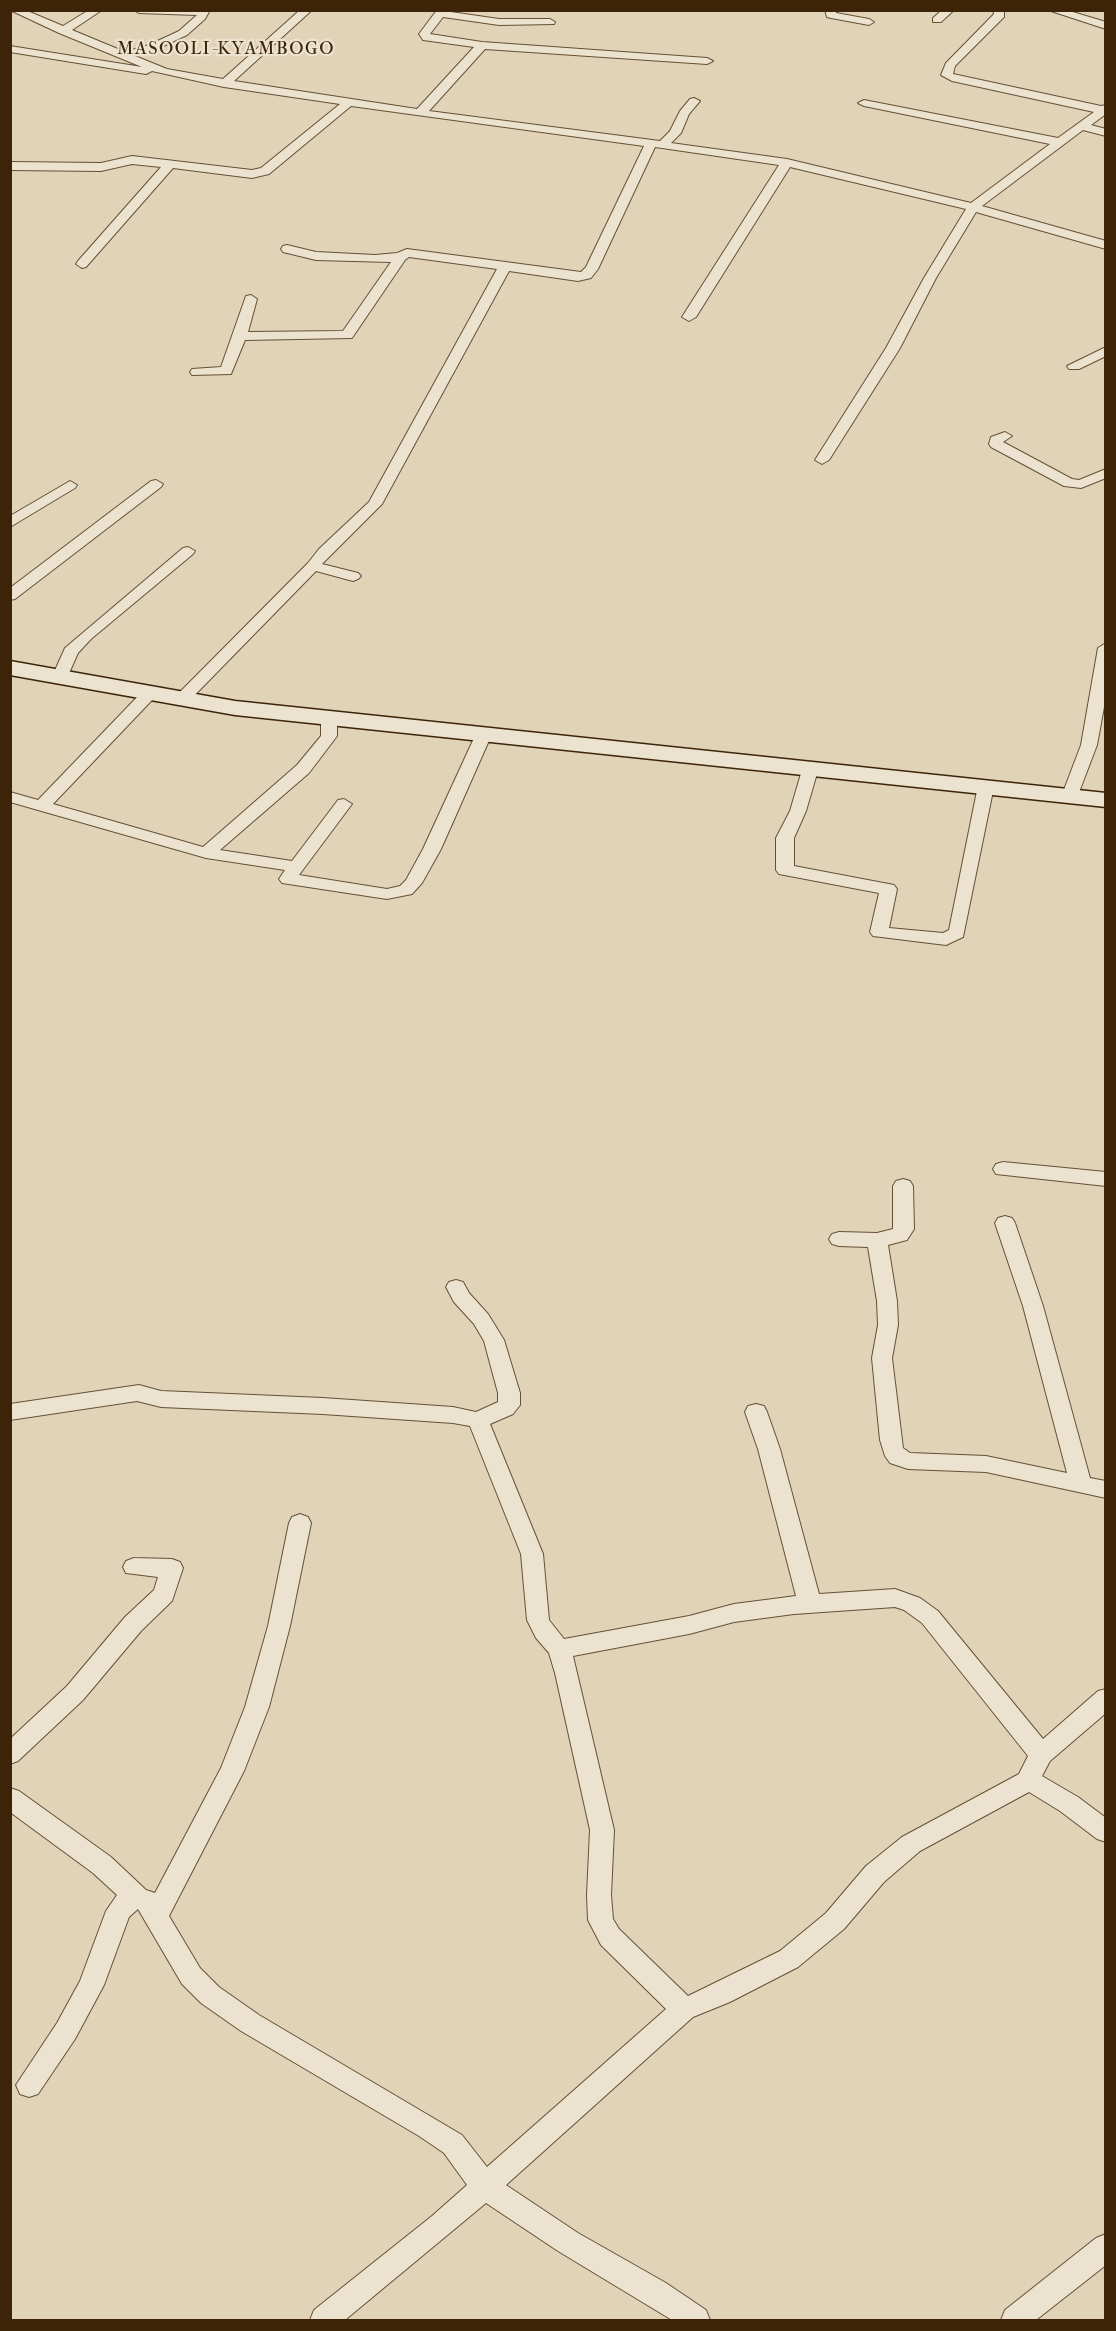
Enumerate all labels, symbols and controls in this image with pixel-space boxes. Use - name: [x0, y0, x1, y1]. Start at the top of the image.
- district label: MASOOLI-KYAMBOGO: [117, 39, 335, 61]

